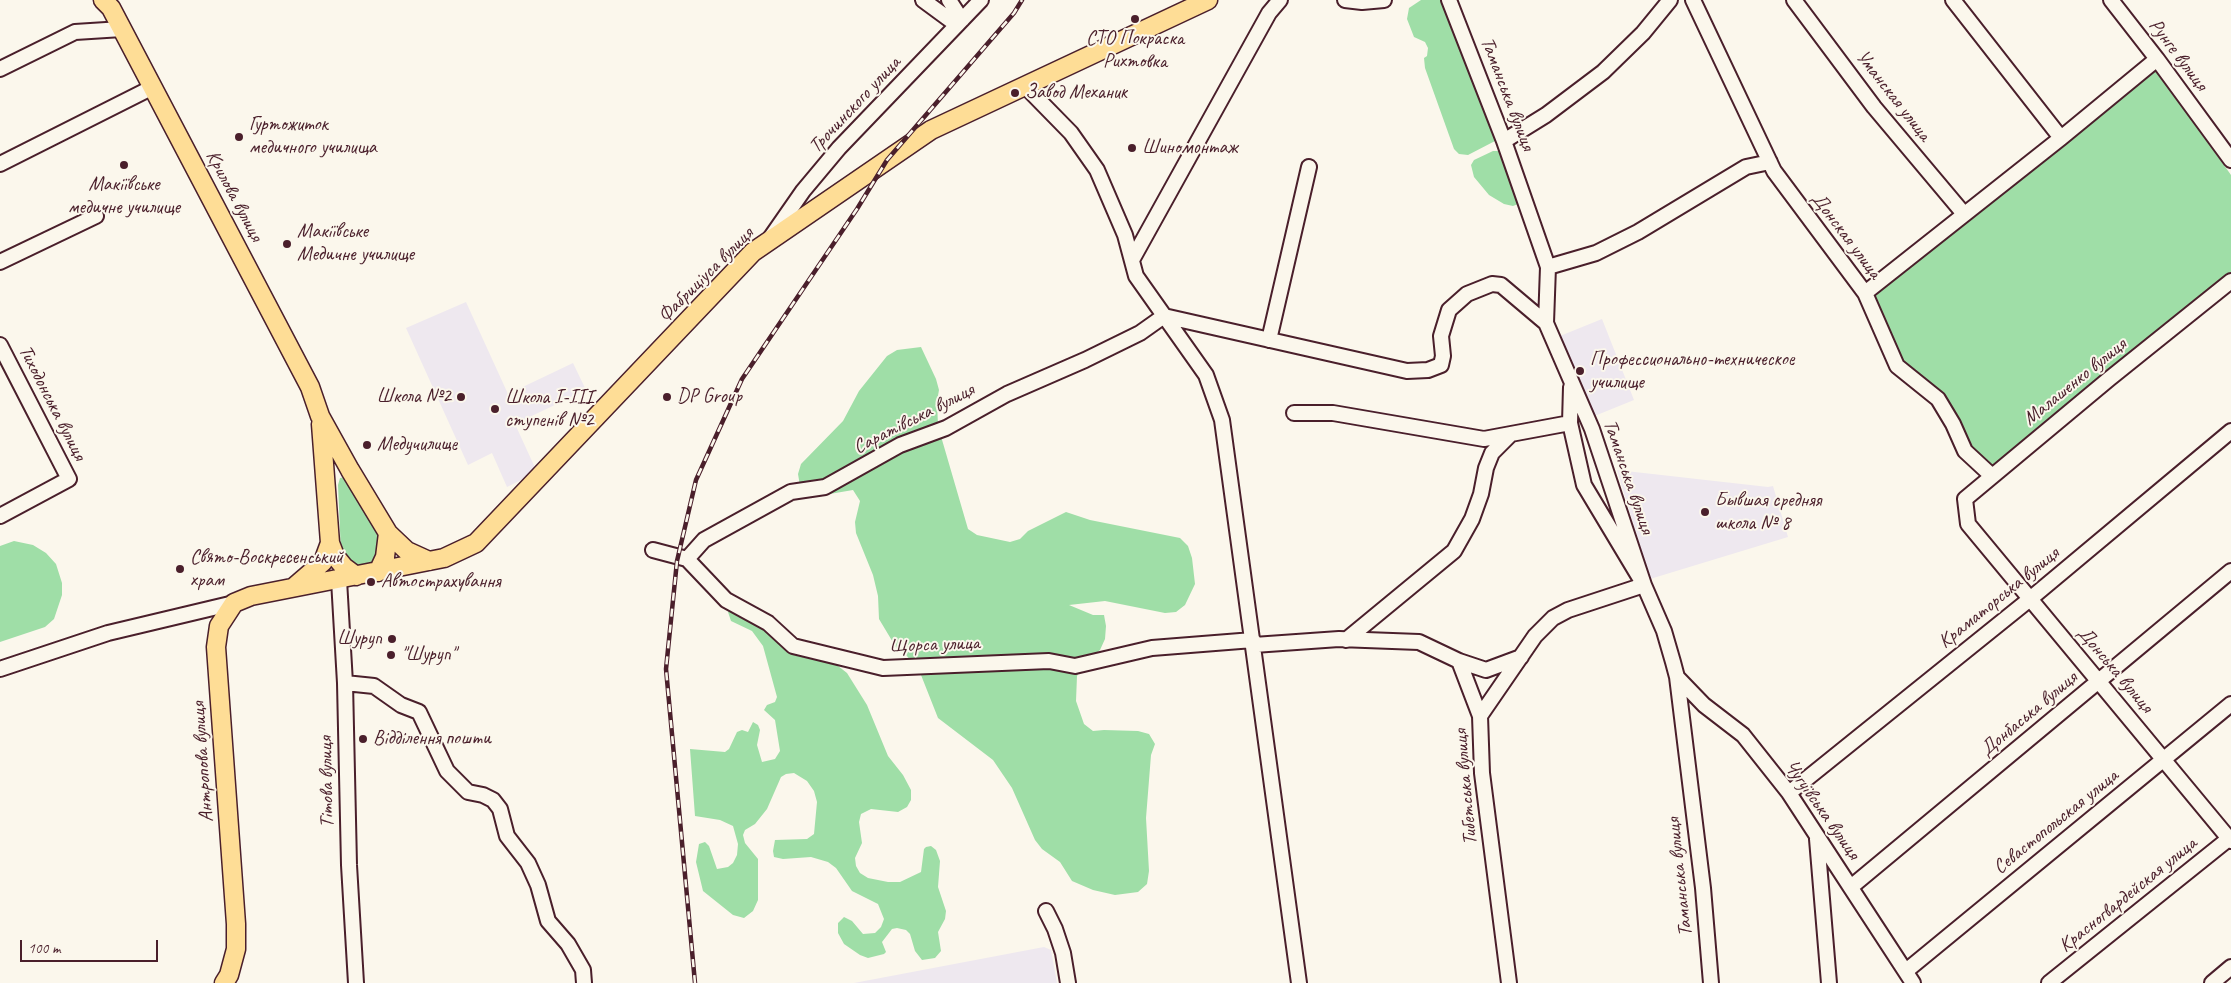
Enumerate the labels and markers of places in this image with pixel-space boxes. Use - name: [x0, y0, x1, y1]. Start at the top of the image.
- marker: СТО Покраска Рихтовка: [1129, 13, 1141, 25]
- place label: СТО Покраска Рихтовка: [1086, 27, 1184, 74]
- place label: Завод Механик: [1025, 81, 1127, 105]
- marker: Завод Механик: [1009, 87, 1021, 99]
- place label: Гуртожиток медичного училища: [249, 113, 376, 160]
- marker: Гуртожиток медичного училища: [233, 131, 245, 143]
- place label: Шиномонтаж: [1142, 136, 1238, 160]
- marker: Шиномонтаж: [1126, 142, 1138, 154]
- marker: Макіївське медичне училище: [118, 159, 130, 171]
- place label: Макіївське медичне училище: [68, 173, 180, 220]
- place label: Макіївське Медичне училище: [297, 220, 414, 267]
- marker: Макіївське Медичне училище: [281, 238, 293, 250]
- place label: Профессионально-техническое училище: [1590, 348, 1794, 395]
- marker: Профессионально-техническое училище: [1574, 365, 1586, 377]
- place label: Школа №2: [377, 385, 451, 409]
- place label: DP Group: [677, 385, 742, 409]
- place label: Школа I-III ступенів №2: [505, 386, 593, 433]
- marker: Школа №2: [455, 391, 467, 403]
- marker: DP Group: [661, 391, 673, 403]
- marker: Школа I-III ступенів №2: [489, 403, 501, 415]
- place label: Медучилище: [377, 433, 457, 457]
- marker: Медучилище: [361, 439, 373, 451]
- place label: Бывшая средняя школа № 8: [1715, 489, 1821, 536]
- marker: Бывшая средняя школа № 8: [1699, 506, 1711, 518]
- place label: Свято-Воскресенський храм: [190, 546, 343, 593]
- marker: Свято-Воскресенський храм: [174, 563, 186, 575]
- place label: Автострахування: [381, 570, 501, 594]
- marker: Автострахування: [365, 576, 377, 588]
- place label: Шуруп: [337, 627, 382, 651]
- marker: Шуруп: [386, 633, 398, 645]
- place label: "Шуруп": [401, 643, 456, 667]
- marker: "Шуруп": [385, 649, 397, 661]
- place label: Відділення пошти: [373, 727, 491, 751]
- marker: Відділення пошти: [357, 733, 369, 745]

